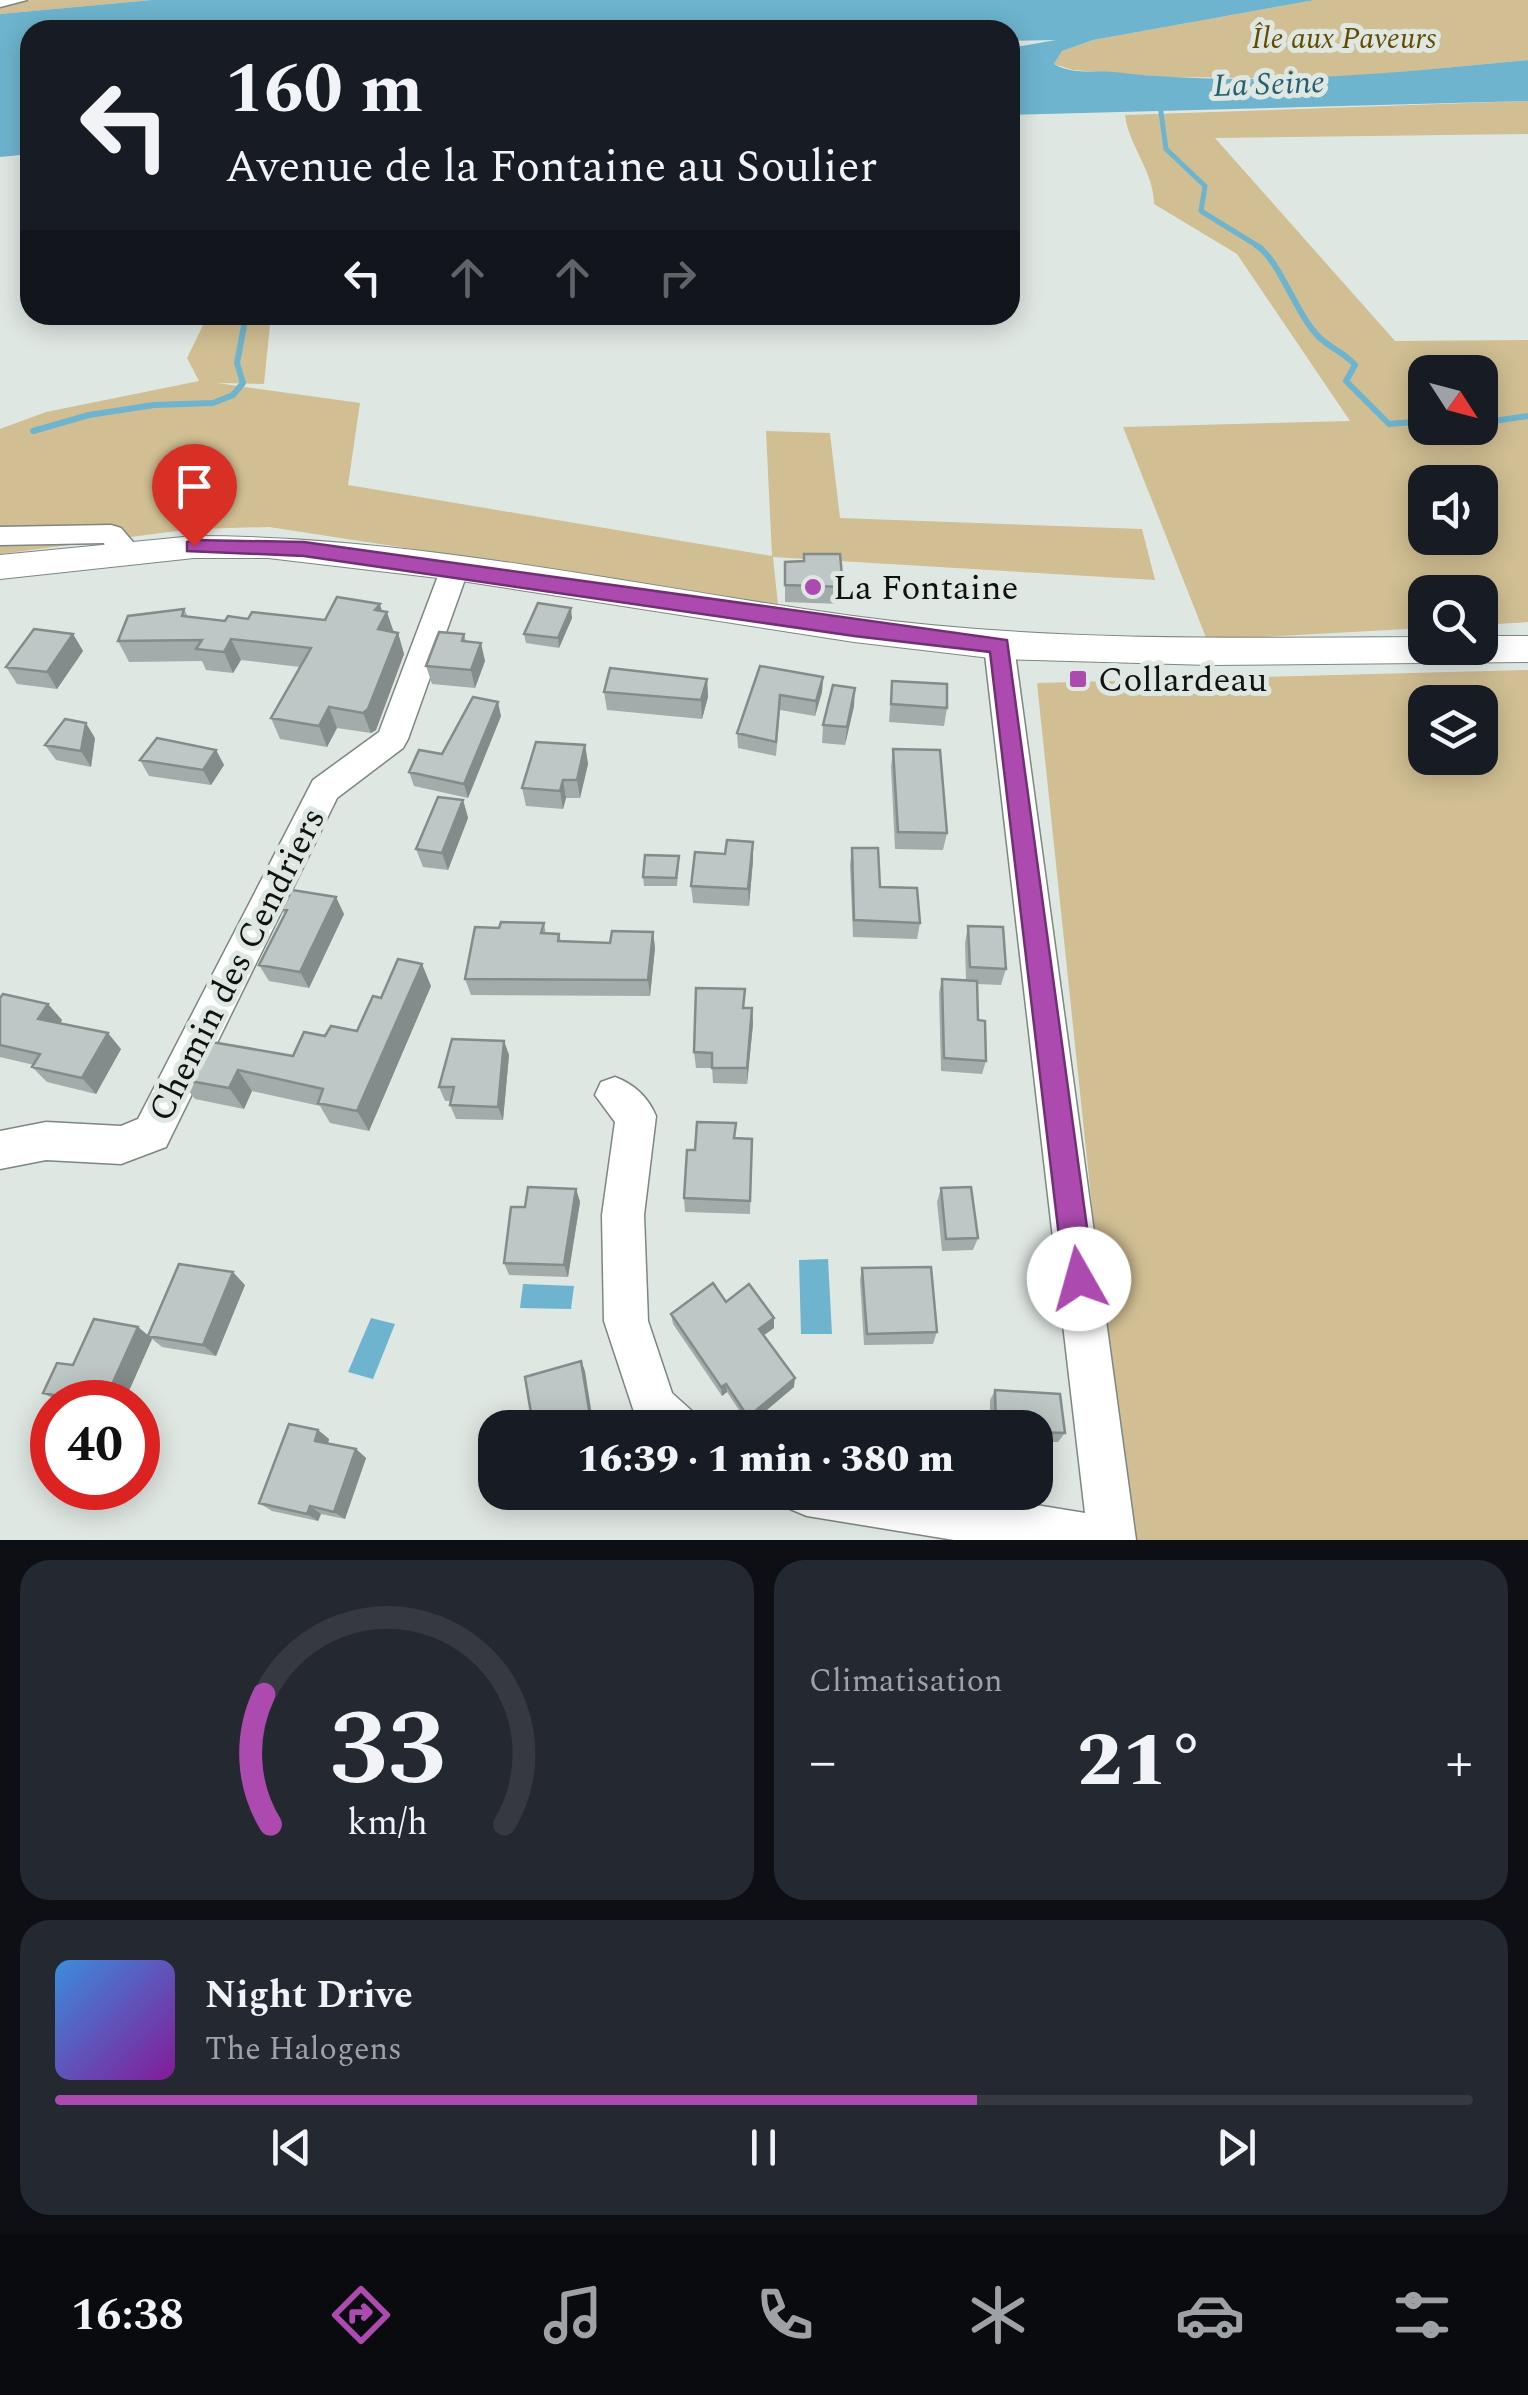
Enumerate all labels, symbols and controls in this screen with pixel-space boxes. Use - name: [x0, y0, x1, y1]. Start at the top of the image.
- park label: Île aux Paveurs: [1252, 16, 1437, 62]
- text: 160 m: [225, 37, 423, 143]
- water label: La Seine: [1212, 58, 1326, 111]
- icon: left: [60, 60, 190, 190]
- text: Avenue de la Fontaine au Soulier: [225, 133, 877, 202]
- icon: left: [335, 250, 390, 305]
- icon: ahead: [440, 250, 495, 305]
- icon: ahead: [545, 250, 600, 305]
- icon: right: [650, 250, 705, 305]
- north arrow: [1408, 355, 1498, 445]
- map controls: [1408, 355, 1498, 775]
- pin: [152, 444, 237, 547]
- icon: arrive: [167, 459, 222, 514]
- button: sound: [1408, 465, 1498, 555]
- place label: La Fontaine: [833, 562, 1018, 615]
- button: search: [1408, 575, 1498, 665]
- marker: La Fontaine: [802, 576, 824, 598]
- place label: Collardeau: [1098, 654, 1267, 707]
- marker: Collardeau: [1067, 668, 1089, 690]
- button: layers: [1408, 685, 1498, 775]
- street label: Chemin des Cendriers: [135, 798, 340, 1131]
- position arrow: [1027, 1227, 1131, 1331]
- speed limit sign: 40: [30, 1380, 160, 1510]
- text: 16:39 · 1 min · 380 m: [577, 1431, 954, 1489]
- text: Climatisation: [809, 1657, 1003, 1706]
- text: 33: [329, 1672, 445, 1830]
- text: 21°: [1077, 1705, 1205, 1819]
- text: −: [809, 1721, 837, 1804]
- text: +: [1445, 1721, 1473, 1804]
- text: km/h: [347, 1796, 427, 1851]
- text: Night Drive: [205, 1967, 413, 2025]
- text: The Halogens: [205, 2025, 402, 2074]
- icon: previous: [264, 2120, 319, 2175]
- icon: pause: [736, 2120, 791, 2175]
- icon: next: [1209, 2120, 1264, 2175]
- icon: directions: [326, 2280, 396, 2350]
- icon: music: [538, 2280, 608, 2350]
- icon: phone: [750, 2280, 820, 2350]
- icon: climate: [963, 2280, 1033, 2350]
- icon: car: [1175, 2280, 1245, 2350]
- icon: filters: [1387, 2280, 1457, 2350]
- text: 16:38: [71, 2281, 184, 2350]

